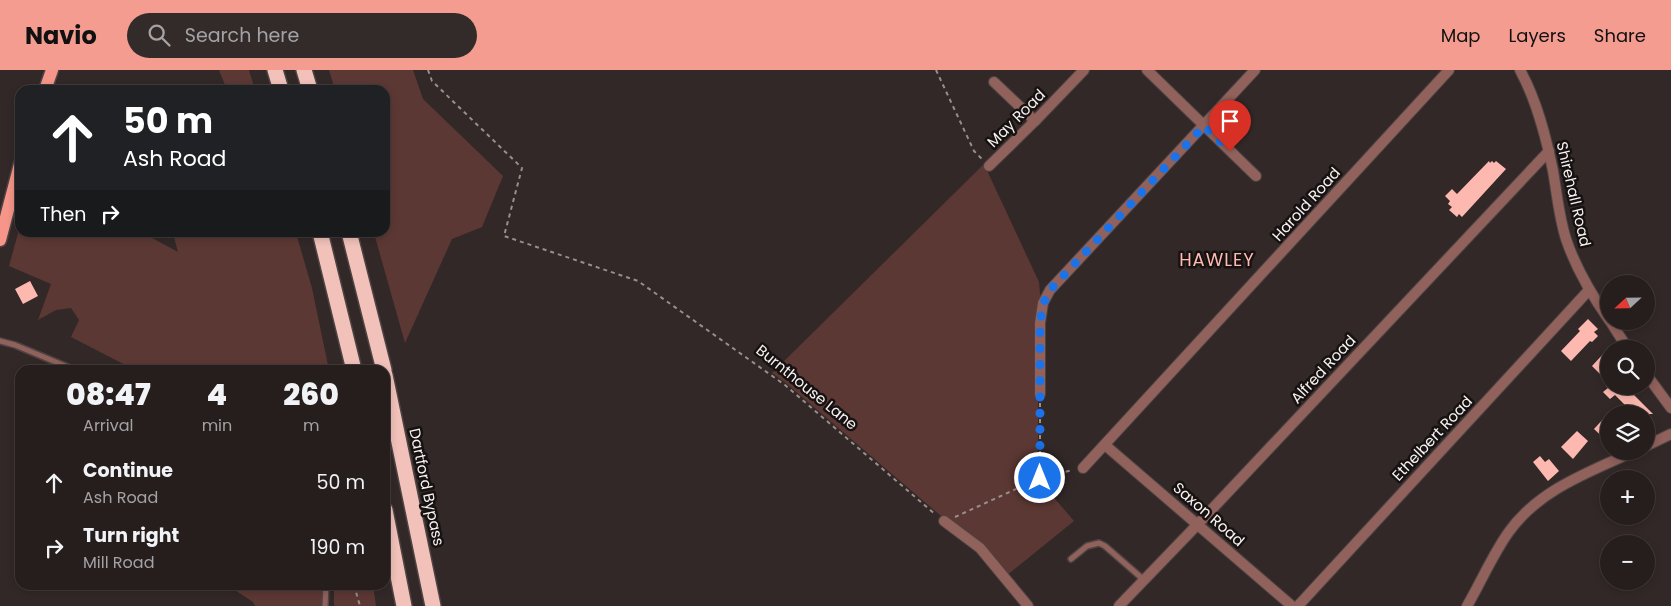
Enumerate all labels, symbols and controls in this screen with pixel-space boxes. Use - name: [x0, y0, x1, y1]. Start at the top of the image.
- search box: [127, 13, 477, 58]
- text: Navio: [25, 19, 97, 52]
- icon: search: [145, 21, 173, 49]
- text: Search here: [185, 22, 299, 49]
- text: Map: [1441, 23, 1481, 48]
- text: Layers: [1509, 23, 1566, 48]
- text: Share: [1594, 23, 1646, 48]
- street label: May Road: [982, 84, 1050, 152]
- text: 50 m: [123, 96, 213, 145]
- pin: [1209, 100, 1251, 151]
- icon: ahead: [40, 105, 105, 170]
- icon: arrive: [1216, 107, 1244, 135]
- street label: Shirehall Road: [1552, 139, 1596, 249]
- text: Ash Road: [123, 143, 226, 174]
- street label: Harold Road: [1267, 163, 1345, 245]
- icon: right: [96, 200, 124, 228]
- text: Then: [40, 201, 86, 228]
- district label: HAWLEY: [1179, 247, 1255, 272]
- north arrow: [1600, 275, 1655, 330]
- map controls: [1600, 275, 1655, 590]
- street label: Alfred Road: [1286, 330, 1360, 408]
- street label: Burnthouse Lane: [752, 340, 862, 434]
- button: search: [1600, 340, 1655, 395]
- text: 08:47: [66, 373, 151, 416]
- text: 4: [207, 373, 227, 416]
- text: 260: [283, 373, 339, 416]
- street label: Ethelbert Road: [1387, 391, 1477, 485]
- button: layers: [1600, 405, 1655, 460]
- text: Arrival: [83, 414, 134, 437]
- text: min: [202, 414, 232, 437]
- text: m: [303, 414, 319, 437]
- street label: Dartford Bypass: [404, 426, 450, 548]
- position arrow: [1013, 451, 1065, 503]
- text: Continue: [83, 457, 173, 484]
- icon: ahead: [40, 469, 68, 497]
- text: 50 m: [316, 469, 365, 496]
- button: +: [1600, 470, 1655, 525]
- street label: Saxon Road: [1169, 477, 1249, 551]
- text: Ash Road: [83, 486, 158, 509]
- text: Turn right: [83, 522, 179, 549]
- icon: right: [40, 534, 68, 562]
- text: 190 m: [310, 534, 365, 561]
- button: −: [1600, 535, 1655, 590]
- text: Mill Road: [83, 551, 154, 574]

